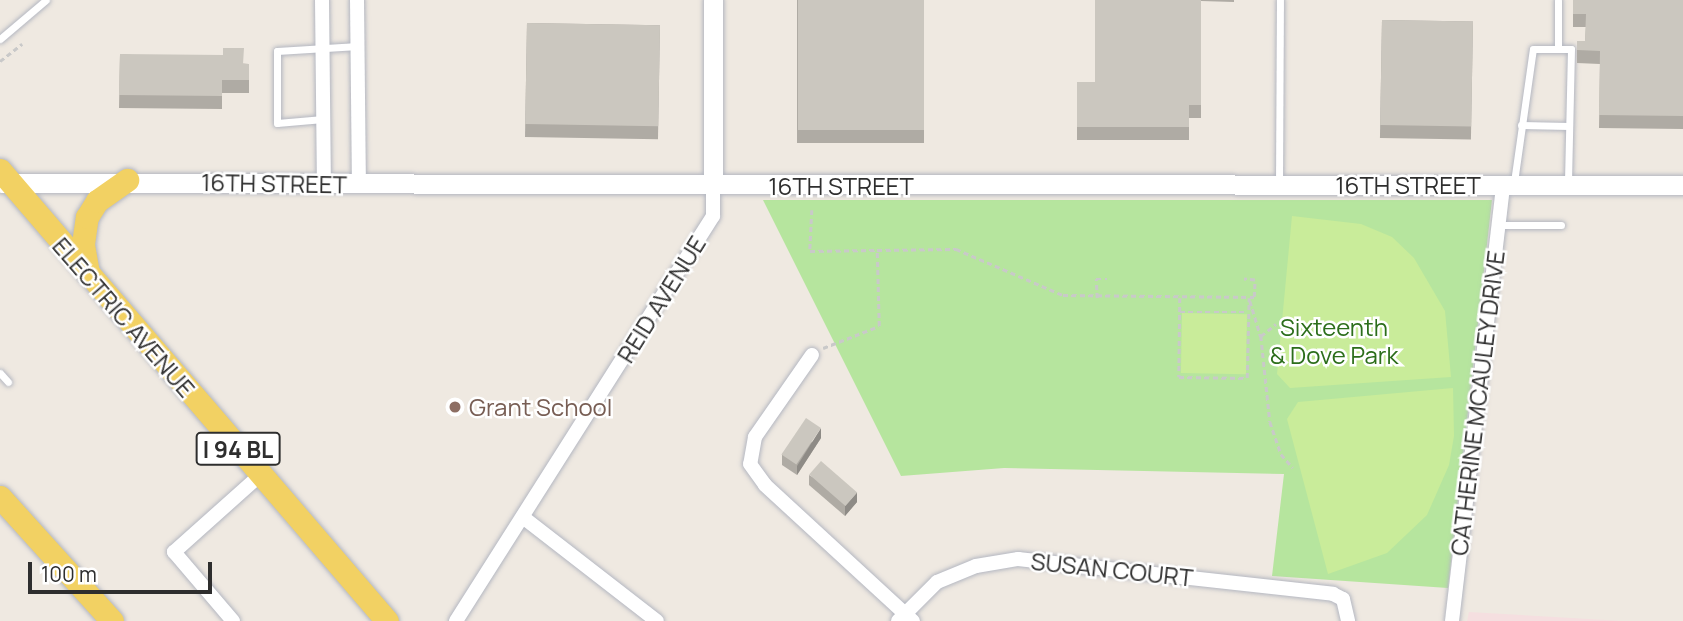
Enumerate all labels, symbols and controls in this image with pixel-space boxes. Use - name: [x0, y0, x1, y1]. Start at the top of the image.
- street label: 16TH STREET: [201, 167, 347, 199]
- street label: 16TH STREET: [1335, 171, 1481, 199]
- street label: 16TH STREET: [768, 172, 914, 200]
- street label: REID AVENUE: [611, 230, 711, 368]
- street label: ELECTRIC AVENUE: [47, 231, 201, 403]
- street label: CATHERINE MCAULEY DRIVE: [1444, 248, 1510, 558]
- park label: Sixteenth & Dove Park: [1270, 313, 1398, 369]
- place label: Grant School: [469, 393, 612, 421]
- marker: Grant School: [447, 399, 463, 415]
- road number: I 94 BL: [194, 430, 282, 468]
- street label: SUSAN COURT: [1029, 546, 1195, 592]
- scale bar: [32, 548, 215, 592]
- text: 100 m: [41, 560, 97, 588]

